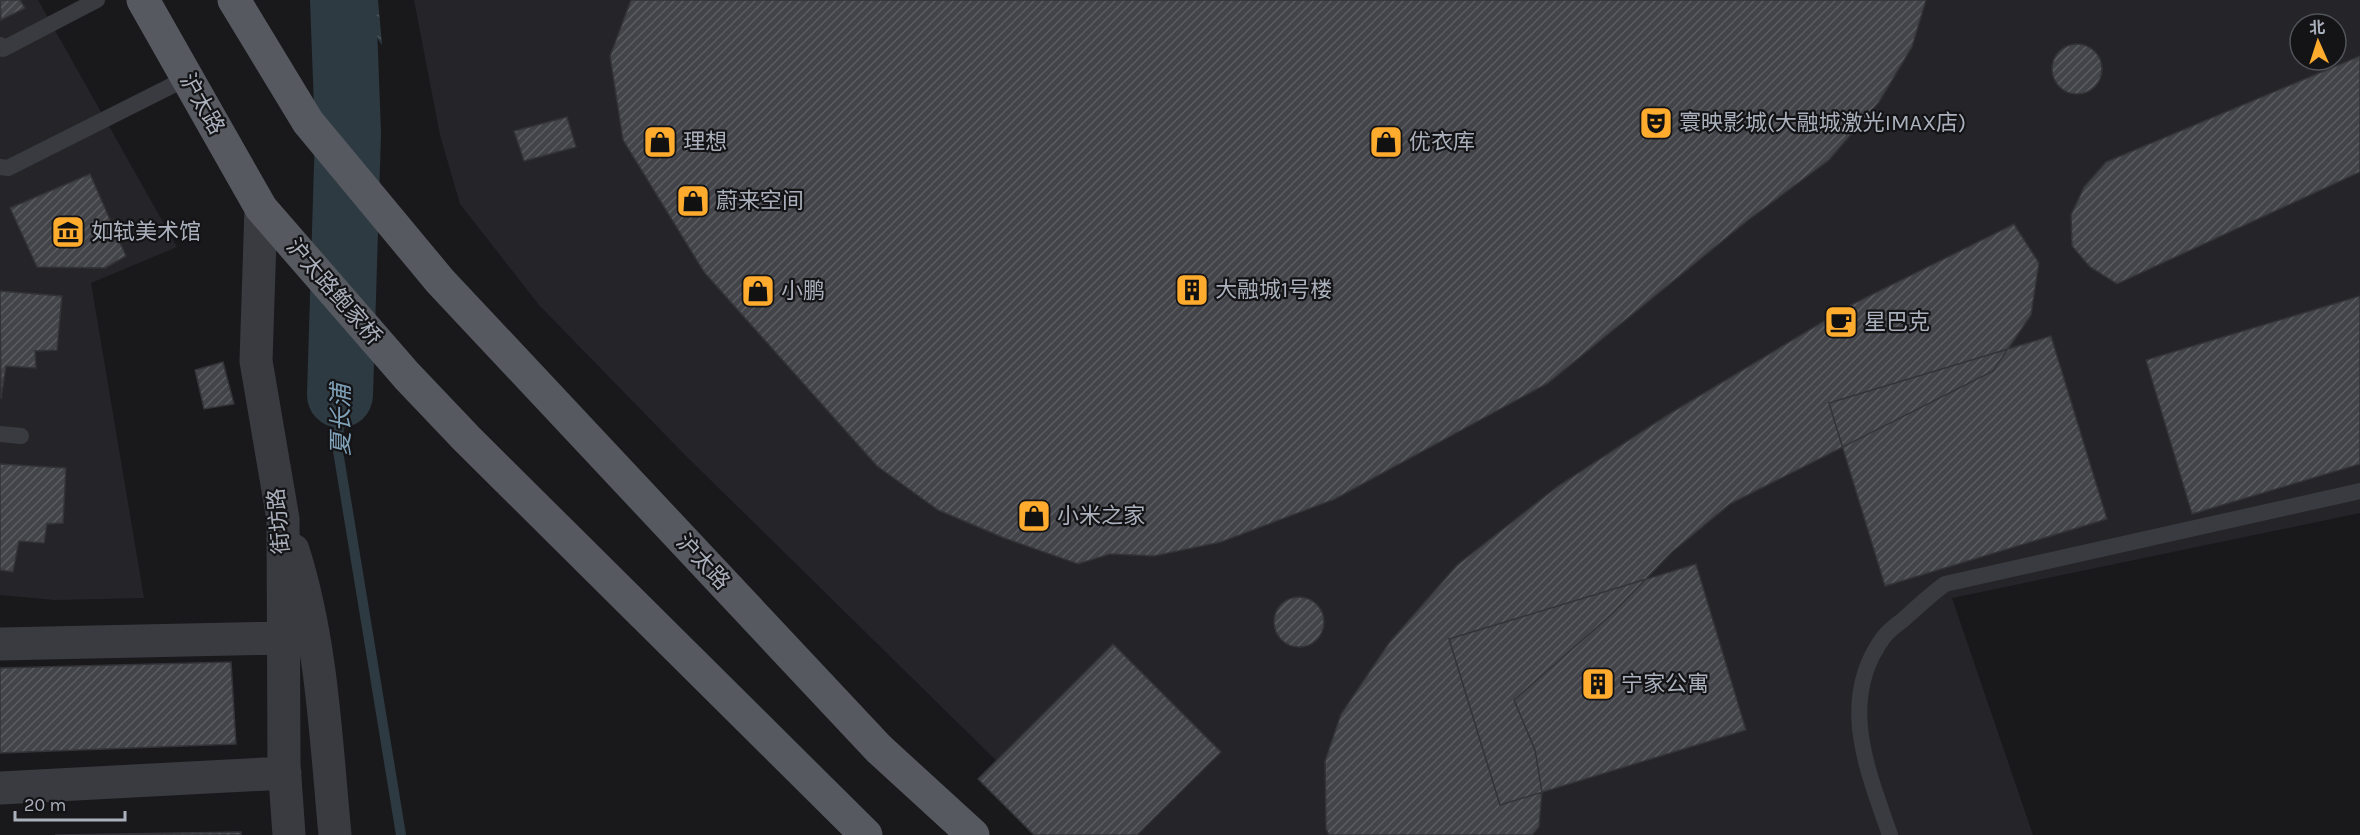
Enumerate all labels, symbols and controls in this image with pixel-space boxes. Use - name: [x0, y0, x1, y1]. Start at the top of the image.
- north arrow: [2288, 12, 2348, 72]
- text: 北: [2309, 18, 2326, 37]
- street label: 沪太路: [174, 69, 230, 139]
- theatre icon: 寰映影城(大融城激光IMAX店): [1638, 105, 1674, 141]
- place label: 寰映影城(大融城激光IMAX店): [1679, 110, 1966, 136]
- shop icon: 理想: [642, 124, 678, 160]
- shop icon: 优衣库: [1368, 124, 1404, 160]
- place label: 理想: [683, 129, 727, 155]
- place label: 优衣库: [1409, 129, 1475, 155]
- shop icon: 蔚来空间: [675, 183, 711, 219]
- place label: 蔚来空间: [716, 188, 804, 214]
- museum icon: 如轼美术馆: [50, 214, 86, 250]
- place label: 如轼美术馆: [91, 219, 201, 245]
- street label: 沪太路鲍家桥: [281, 234, 387, 350]
- building icon: 大融城1号楼: [1174, 272, 1210, 308]
- shop icon: 小鹏: [740, 273, 776, 309]
- place label: 大融城1号楼: [1215, 277, 1332, 303]
- place label: 小鹏: [781, 278, 825, 304]
- cafe icon: 星巴克: [1823, 304, 1859, 340]
- place label: 星巴克: [1864, 309, 1930, 335]
- water label: 夏长浦: [327, 380, 355, 456]
- street label: 街坊路: [263, 487, 295, 555]
- shop icon: 小米之家: [1016, 498, 1052, 534]
- place label: 小米之家: [1057, 503, 1145, 529]
- street label: 沪太路: [671, 529, 735, 595]
- building icon: 宁家公寓: [1580, 666, 1616, 702]
- place label: 宁家公寓: [1621, 671, 1709, 697]
- scale bar: [15, 784, 124, 822]
- text: 20 m: [24, 794, 66, 816]

